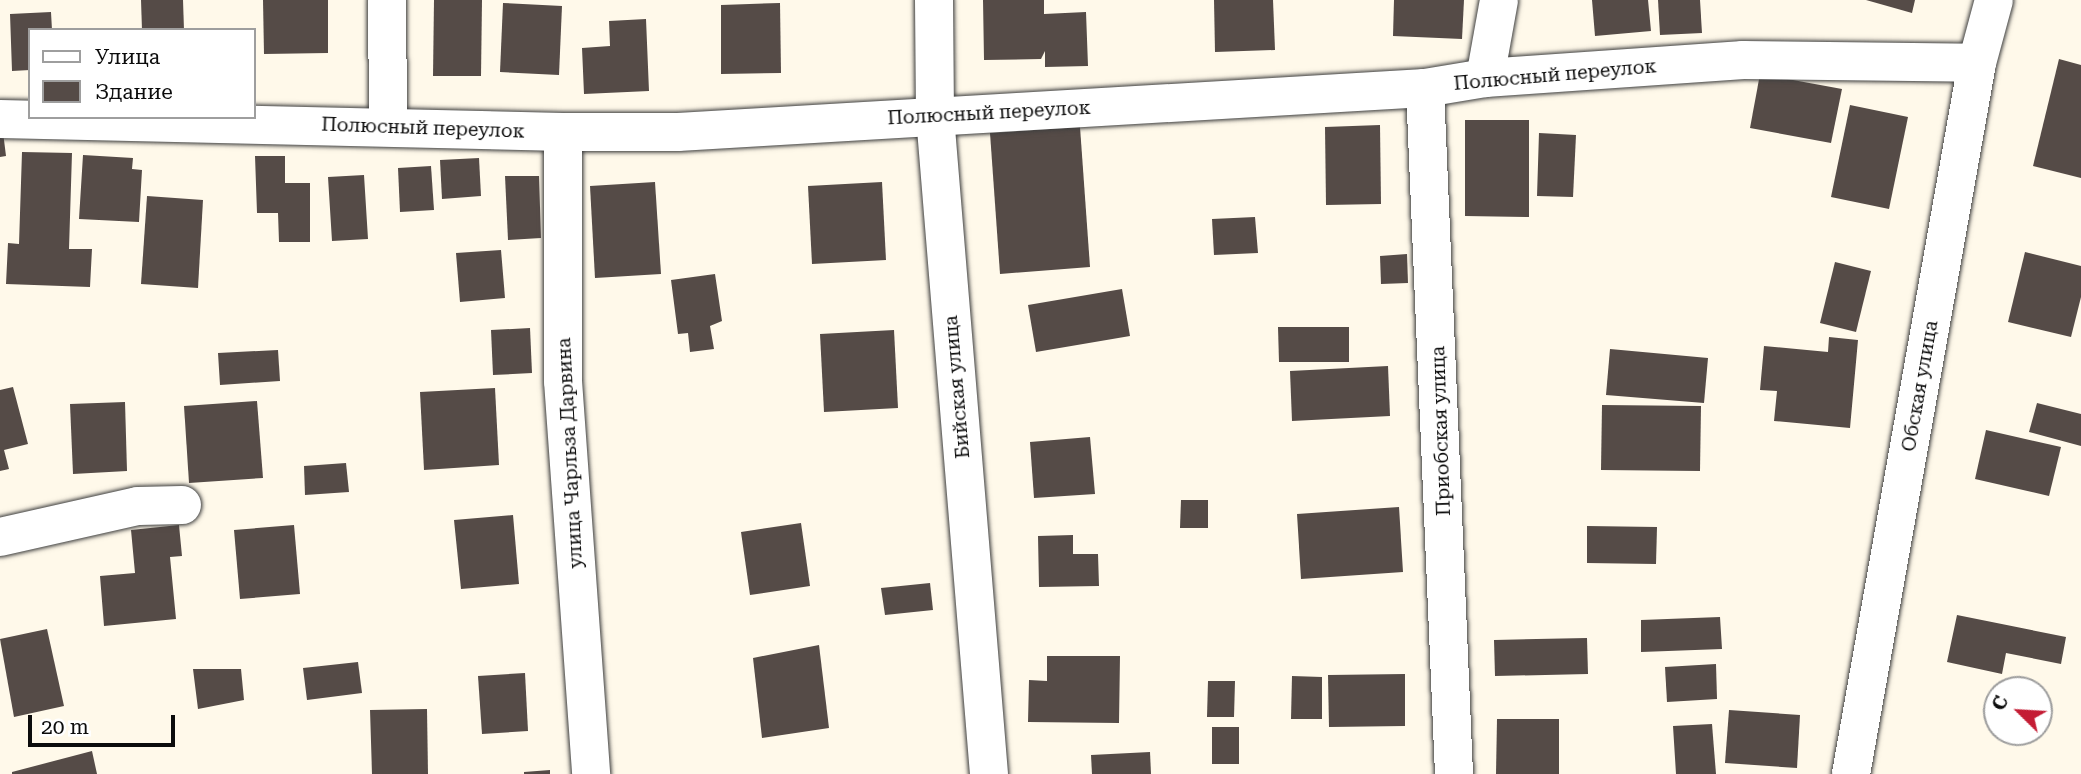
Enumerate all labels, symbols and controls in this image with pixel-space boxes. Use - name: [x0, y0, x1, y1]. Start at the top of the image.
- legend: [28, 28, 256, 119]
- text: Улица: [95, 45, 160, 69]
- street label: Полюсный переулок: [1453, 55, 1657, 95]
- text: Здание: [95, 80, 173, 104]
- street label: Полюсный переулок: [887, 96, 1091, 130]
- street label: Полюсный переулок: [321, 113, 525, 143]
- street label: Бийская улица: [939, 314, 975, 460]
- street label: Обская улица: [1897, 319, 1943, 453]
- street label: улица Чарльза Дарвина: [553, 337, 587, 569]
- street label: Приобская улица: [1427, 346, 1455, 516]
- north arrow: [1983, 676, 2053, 746]
- text: С: [1987, 692, 2013, 714]
- scale bar: [32, 700, 178, 744]
- text: 20 m: [41, 715, 89, 739]

